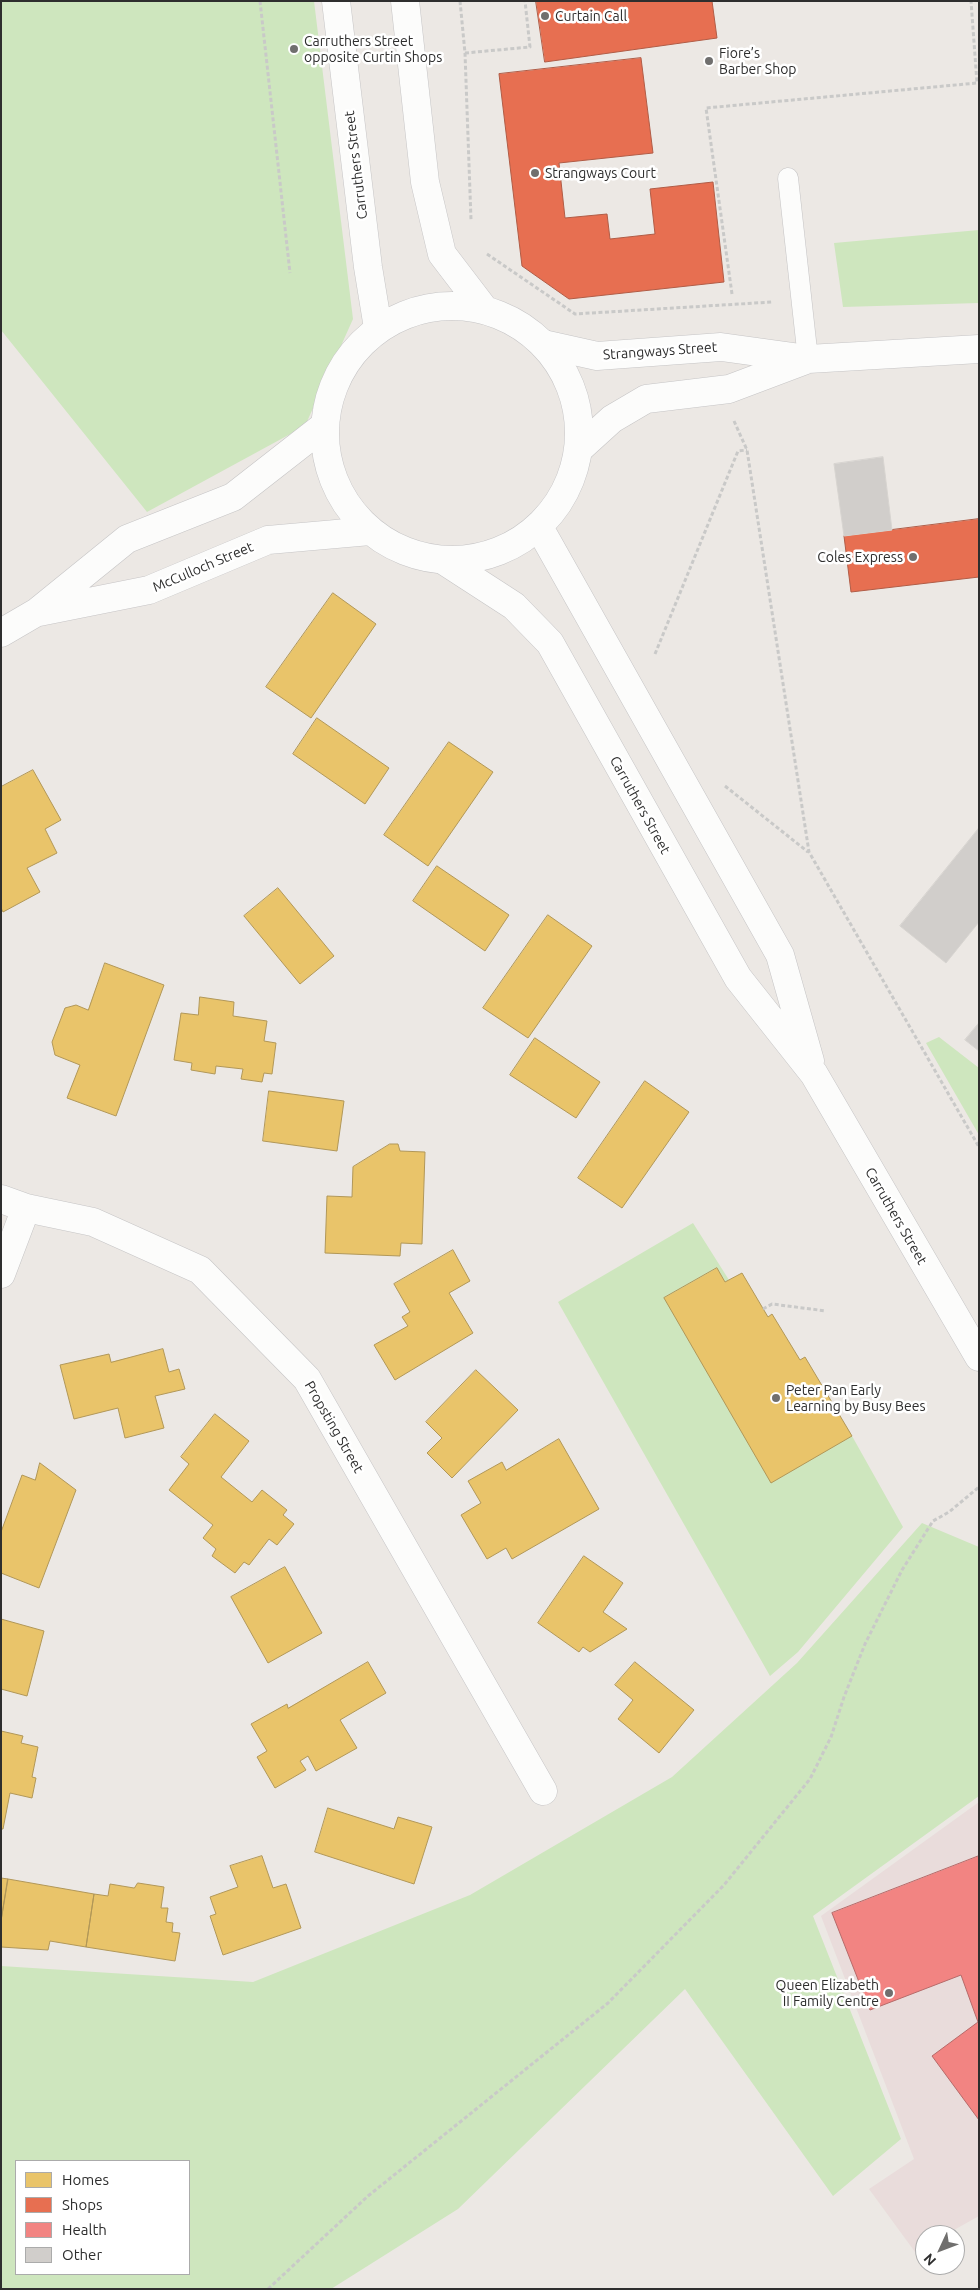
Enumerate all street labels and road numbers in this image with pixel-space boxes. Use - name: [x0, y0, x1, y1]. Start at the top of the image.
- street label: Carruthers Street: [341, 110, 371, 220]
- street label: Strangways Street: [602, 339, 718, 363]
- street label: McCulloch Street: [150, 538, 256, 596]
- street label: Carruthers Street: [606, 753, 674, 857]
- street label: Carruthers Street: [861, 1164, 931, 1268]
- street label: Propsting Street: [301, 1378, 367, 1476]

